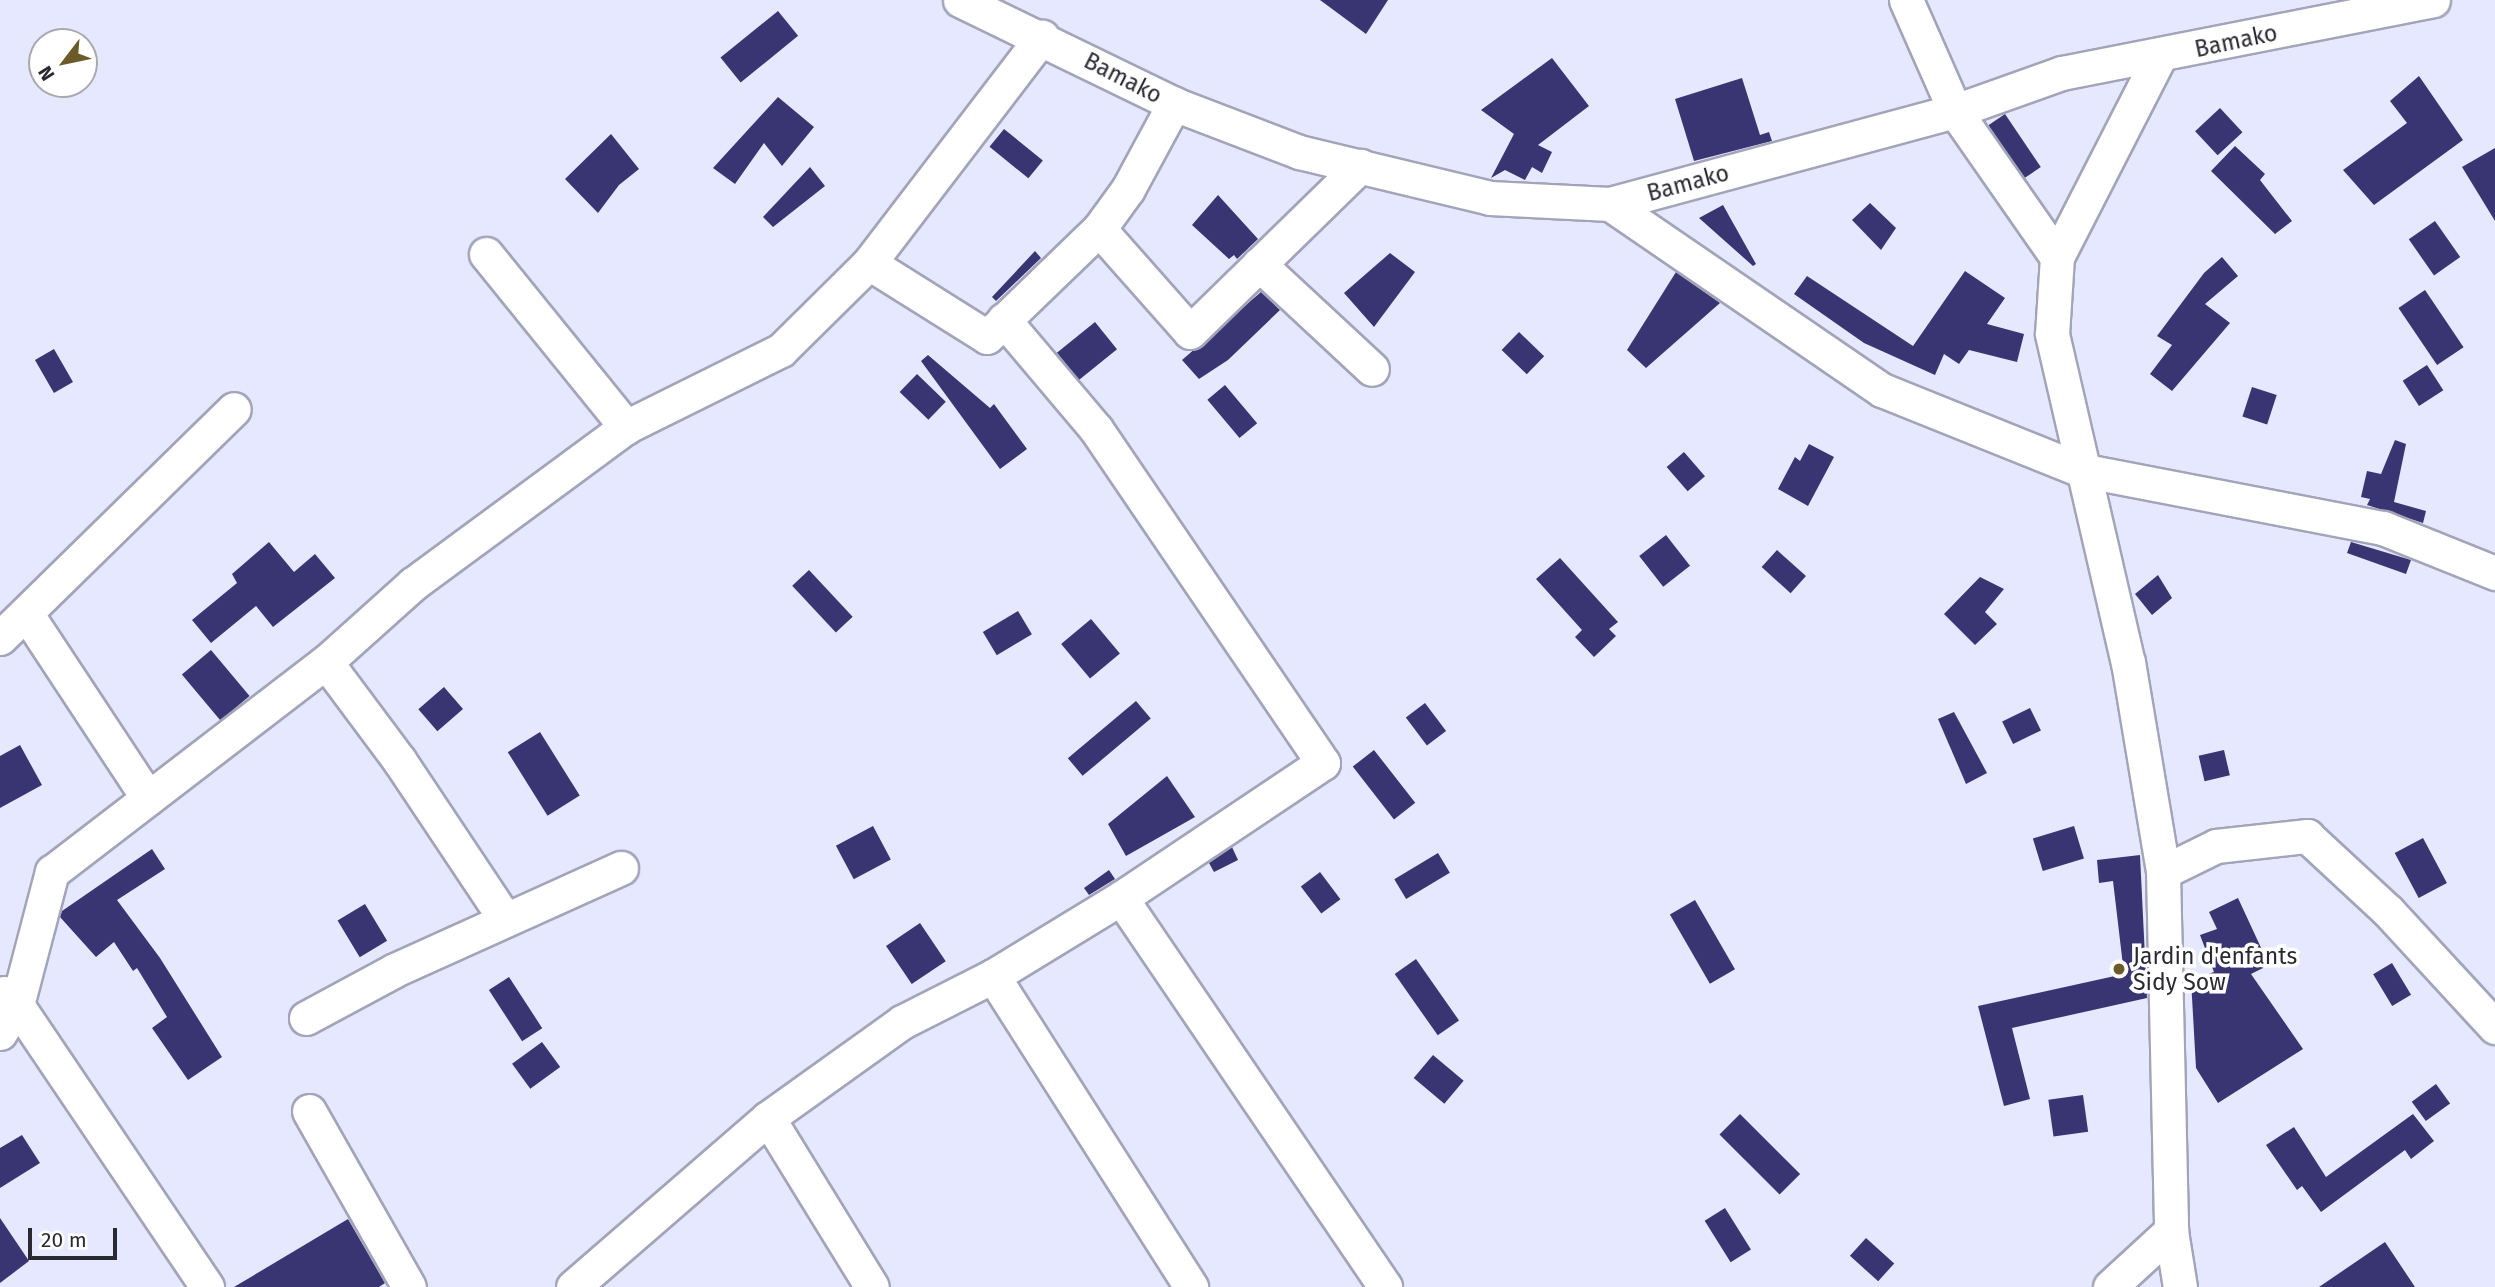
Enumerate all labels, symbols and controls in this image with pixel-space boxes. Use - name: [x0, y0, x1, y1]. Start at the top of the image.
- street label: Bamako: [2192, 19, 2280, 63]
- north arrow: [28, 28, 98, 98]
- street label: Bamako: [1079, 47, 1167, 109]
- text: N: [33, 62, 60, 85]
- street label: Bamako: [1644, 159, 1732, 207]
- place label: Jardin d'enfants Sidy Sow: [2133, 942, 2297, 996]
- marker: Jardin d'enfants Sidy Sow: [2111, 961, 2127, 977]
- scale bar: [32, 1214, 121, 1258]
- text: 20 m: [41, 1227, 87, 1253]

